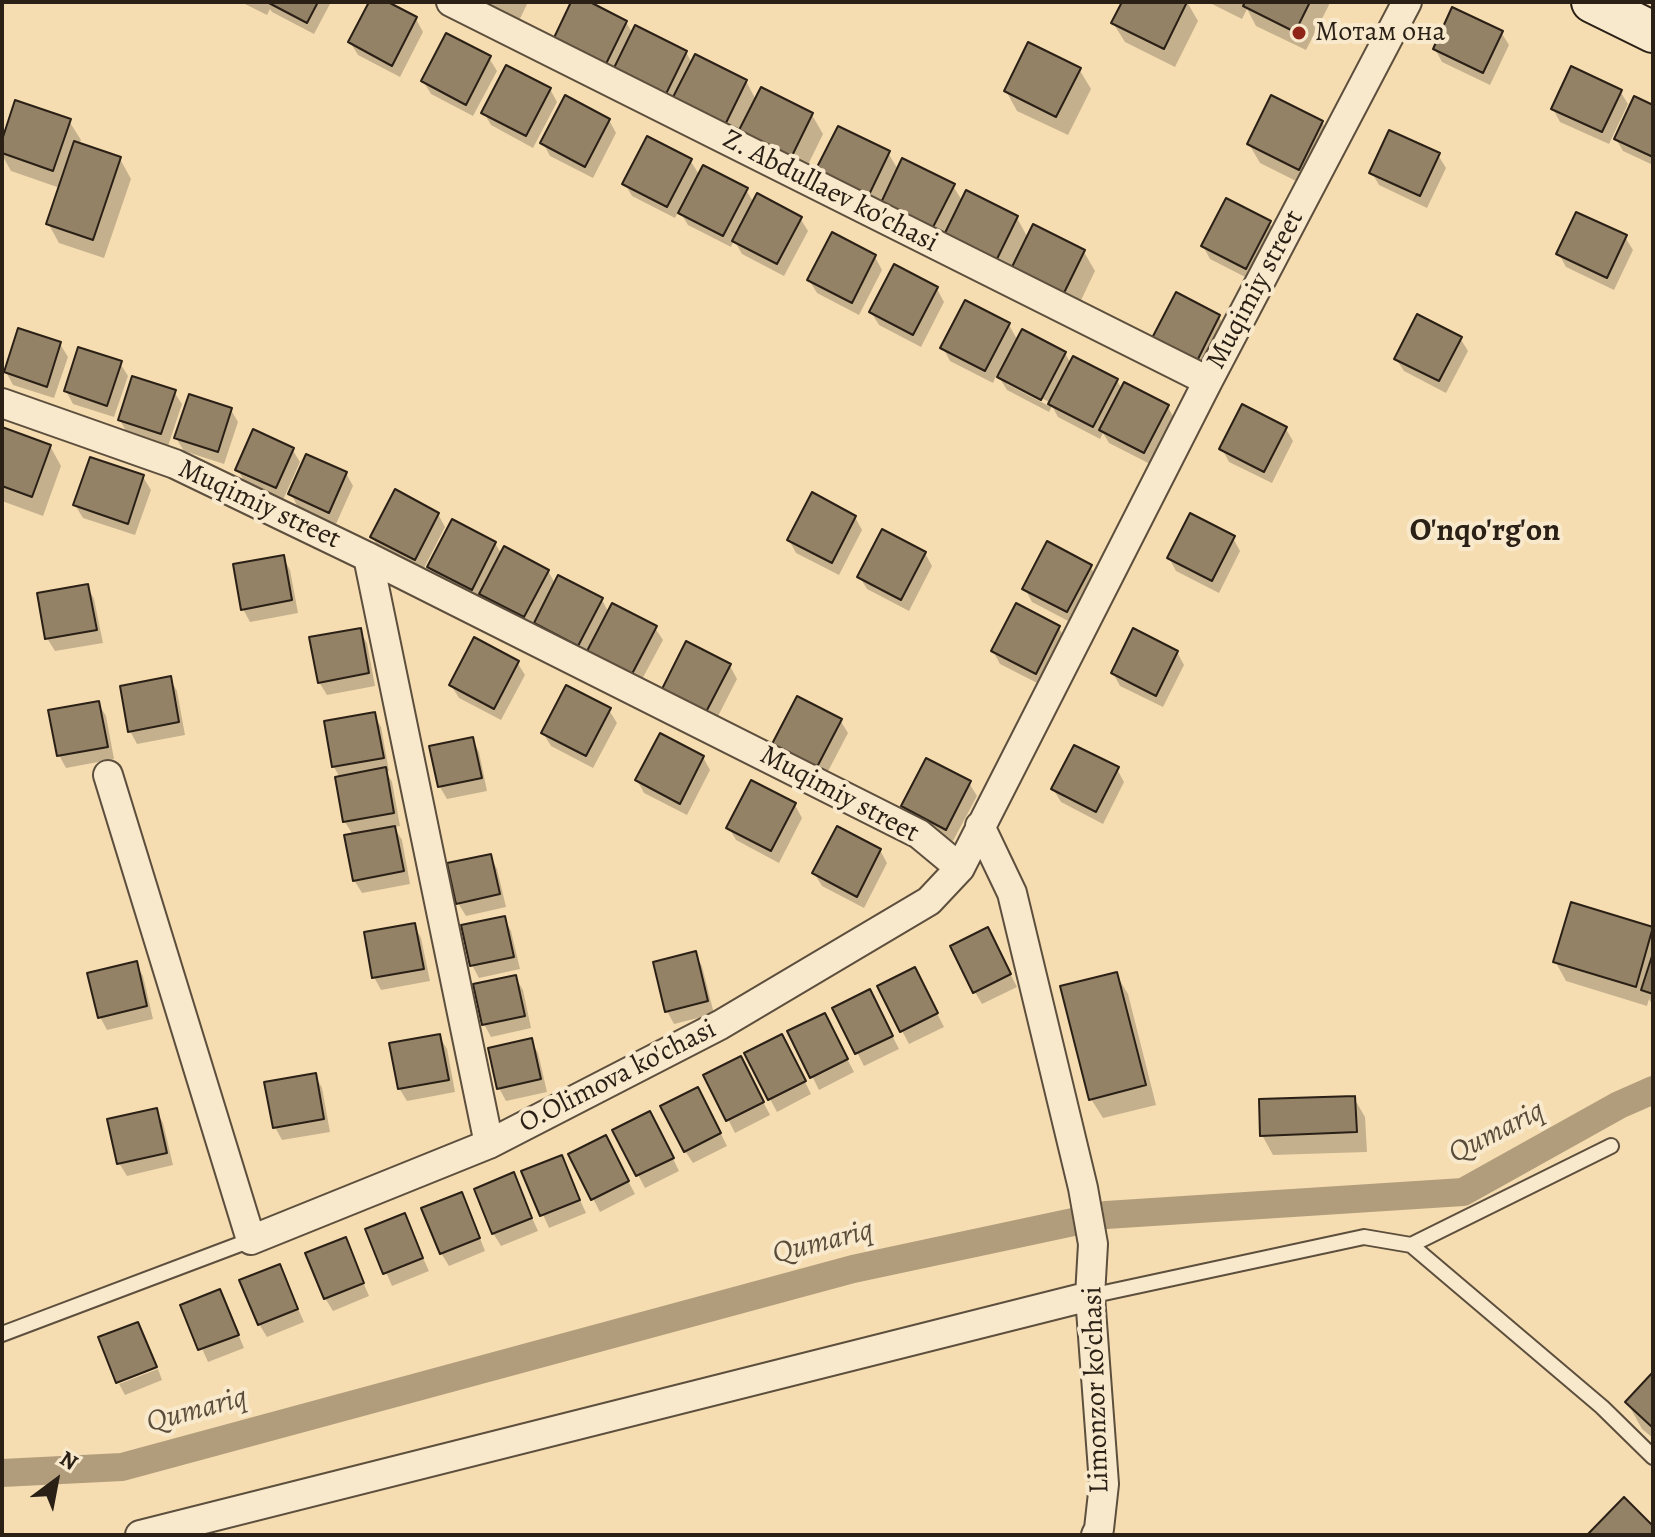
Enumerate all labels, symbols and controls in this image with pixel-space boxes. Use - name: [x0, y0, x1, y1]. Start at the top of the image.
- place label: Мотам она: [1315, 16, 1445, 50]
- marker: Мотам она: [1290, 24, 1308, 42]
- street label: Z. Abdullaev ko'chasi: [717, 123, 943, 261]
- street label: Muqimiy street: [1200, 205, 1312, 375]
- street label: Muqimiy street: [173, 453, 345, 557]
- district label: O'nqo'rg'on: [1410, 513, 1560, 551]
- street label: Muqimiy street: [754, 739, 924, 851]
- street label: O.Olimova ko'chasi: [514, 1013, 722, 1141]
- water label: Qumariq: [1443, 1094, 1551, 1172]
- water label: Qumariq: [769, 1213, 877, 1273]
- street label: Limonzor ko'chasi: [1077, 1286, 1117, 1494]
- water label: Qumariq: [143, 1380, 251, 1442]
- north arrow: [16, 1441, 96, 1521]
- text: N: [54, 1444, 83, 1478]

